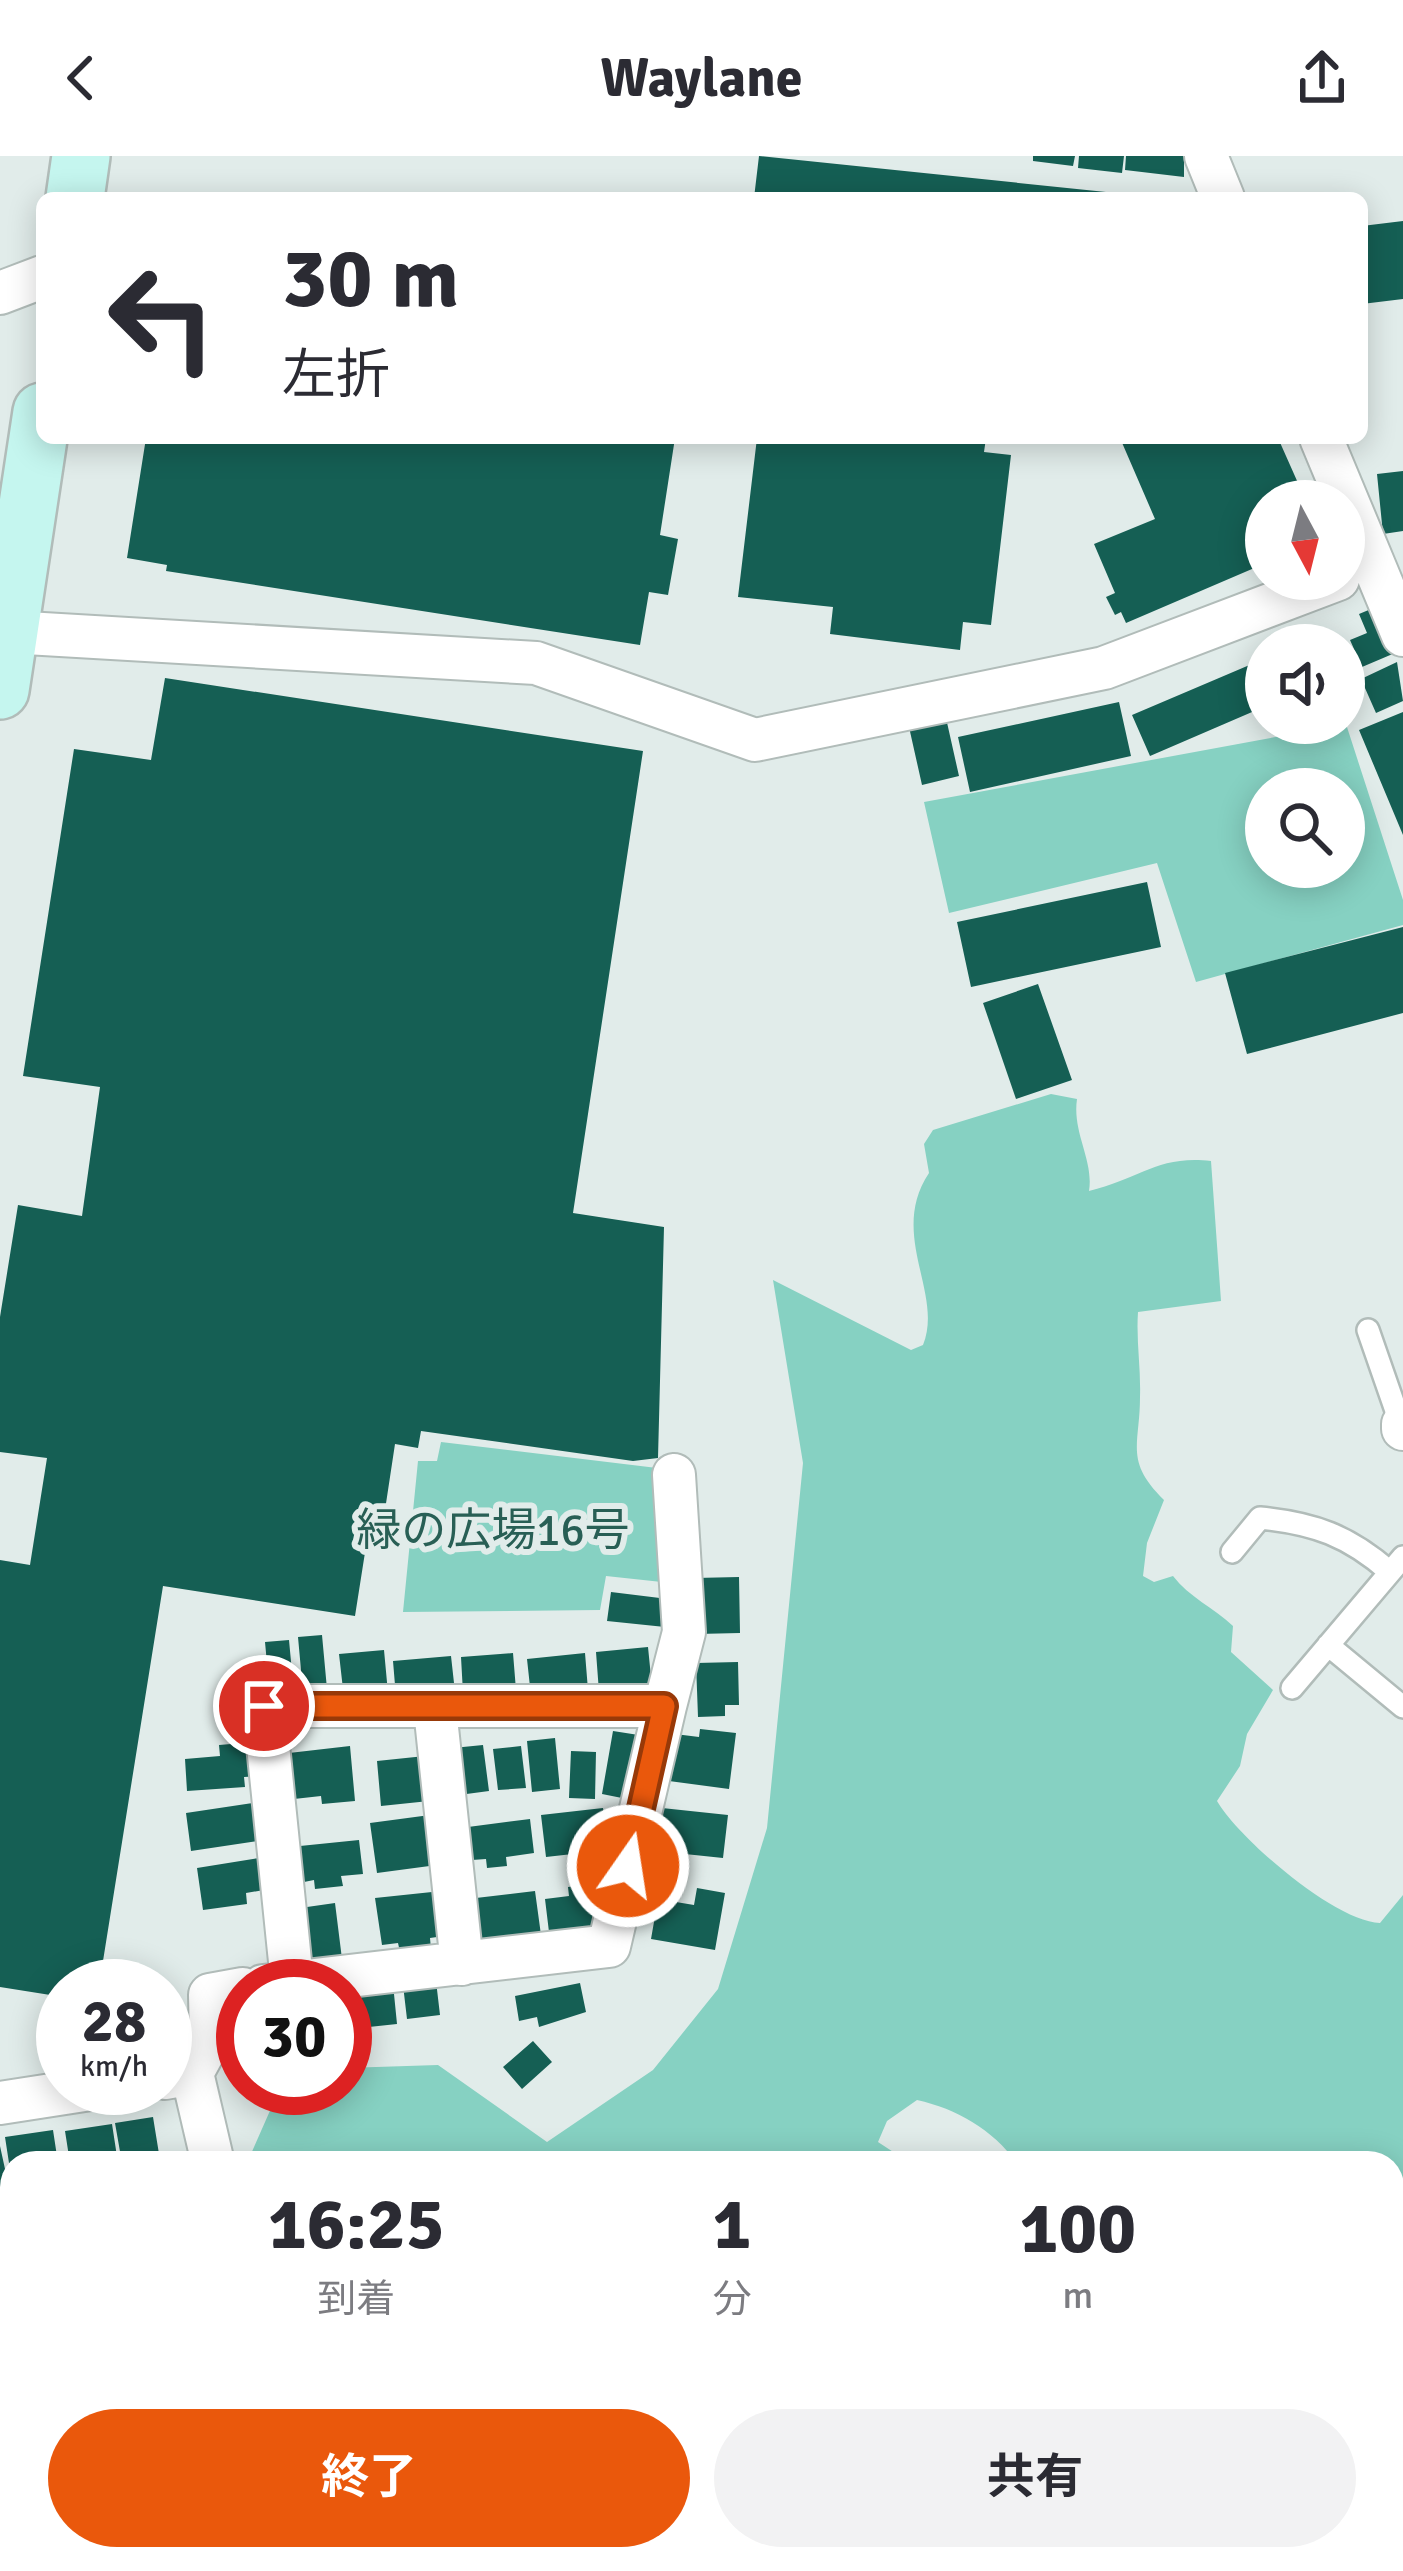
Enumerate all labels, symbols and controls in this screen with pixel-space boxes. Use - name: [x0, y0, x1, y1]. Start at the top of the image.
- icon: back: [48, 45, 114, 111]
- text: Waylane: [600, 45, 803, 112]
- icon: share: [1289, 45, 1355, 111]
- text: 30 m: [282, 227, 459, 331]
- icon: left: [84, 240, 240, 396]
- text: 左折: [282, 342, 390, 409]
- north arrow: [1245, 480, 1365, 600]
- map controls: [1245, 480, 1365, 888]
- button: sound: [1245, 624, 1365, 744]
- button: search: [1245, 768, 1365, 888]
- park label: 緑の広場16号: [356, 1503, 630, 1558]
- pin: [213, 1655, 315, 1757]
- icon: arrive: [231, 1673, 297, 1739]
- position arrow: [565, 1803, 691, 1929]
- speed limit sign: 30: [216, 1959, 372, 2115]
- text: 28: [82, 1985, 146, 2059]
- text: km/h: [80, 2048, 148, 2085]
- text: 16:25: [268, 2180, 445, 2269]
- text: 1: [713, 2180, 751, 2269]
- text: 100: [1019, 2184, 1136, 2273]
- text: m: [1062, 2271, 1093, 2319]
- text: 到着: [317, 2275, 395, 2323]
- text: 分: [713, 2275, 752, 2323]
- button: 終了: [48, 2409, 690, 2547]
- button: 共有: [714, 2409, 1356, 2547]

